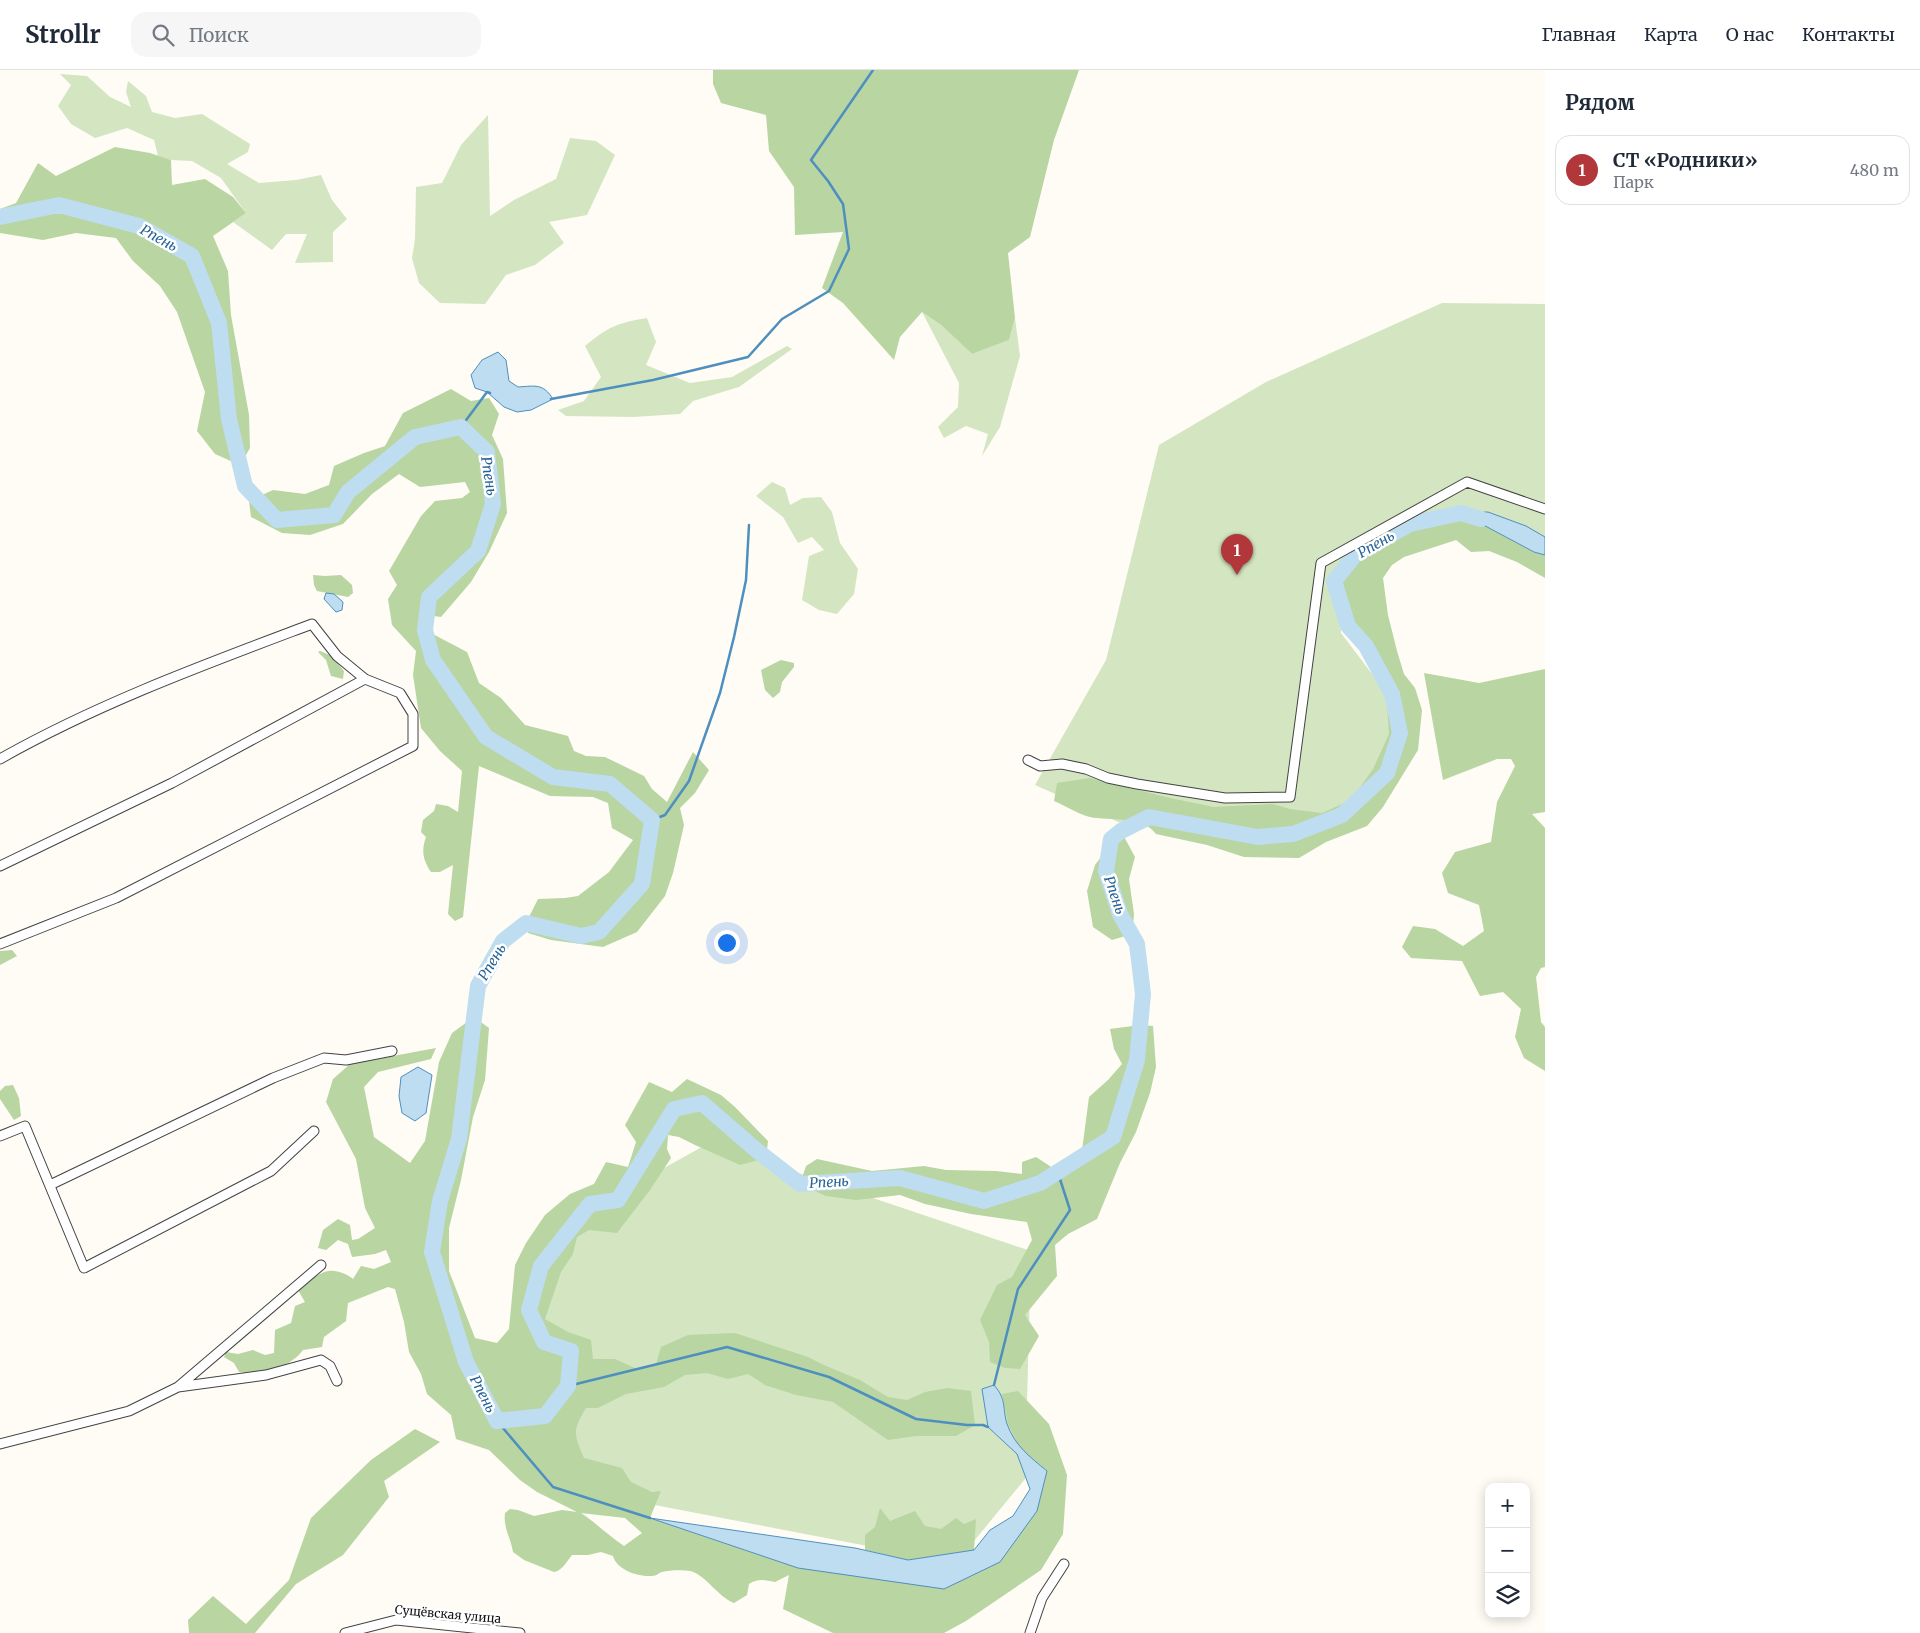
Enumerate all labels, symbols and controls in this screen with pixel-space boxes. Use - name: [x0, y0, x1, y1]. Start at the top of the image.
- search box: [131, 12, 481, 57]
- text: Strollr: [25, 19, 101, 50]
- icon: search: [149, 21, 177, 49]
- text: Поиск: [189, 23, 249, 47]
- text: Главная: [1541, 23, 1616, 46]
- text: Карта: [1644, 23, 1698, 46]
- text: О нас: [1726, 23, 1774, 46]
- text: Контакты: [1802, 23, 1895, 46]
- text: Рядом: [1565, 89, 1635, 116]
- text: СТ «Родники»: [1613, 148, 1758, 172]
- text: 1: [1578, 160, 1586, 180]
- text: 480 m: [1850, 160, 1899, 180]
- text: Парк: [1613, 172, 1654, 192]
- water label: Рпень: [137, 221, 181, 255]
- water label: Рпень: [477, 455, 501, 497]
- water label: Рпень: [1354, 526, 1398, 562]
- pin: 1: [1221, 534, 1253, 575]
- water label: Рпень: [1100, 873, 1130, 917]
- your location: [714, 930, 740, 956]
- water label: Рпень: [474, 940, 510, 984]
- water label: Рпень: [809, 1172, 849, 1192]
- water label: Рпень: [466, 1372, 500, 1416]
- map controls: [1485, 1483, 1530, 1618]
- button: +: [1485, 1483, 1530, 1528]
- button: −: [1485, 1528, 1530, 1573]
- button: layers: [1485, 1573, 1530, 1618]
- street label: Сущёвская улица: [394, 1602, 502, 1626]

